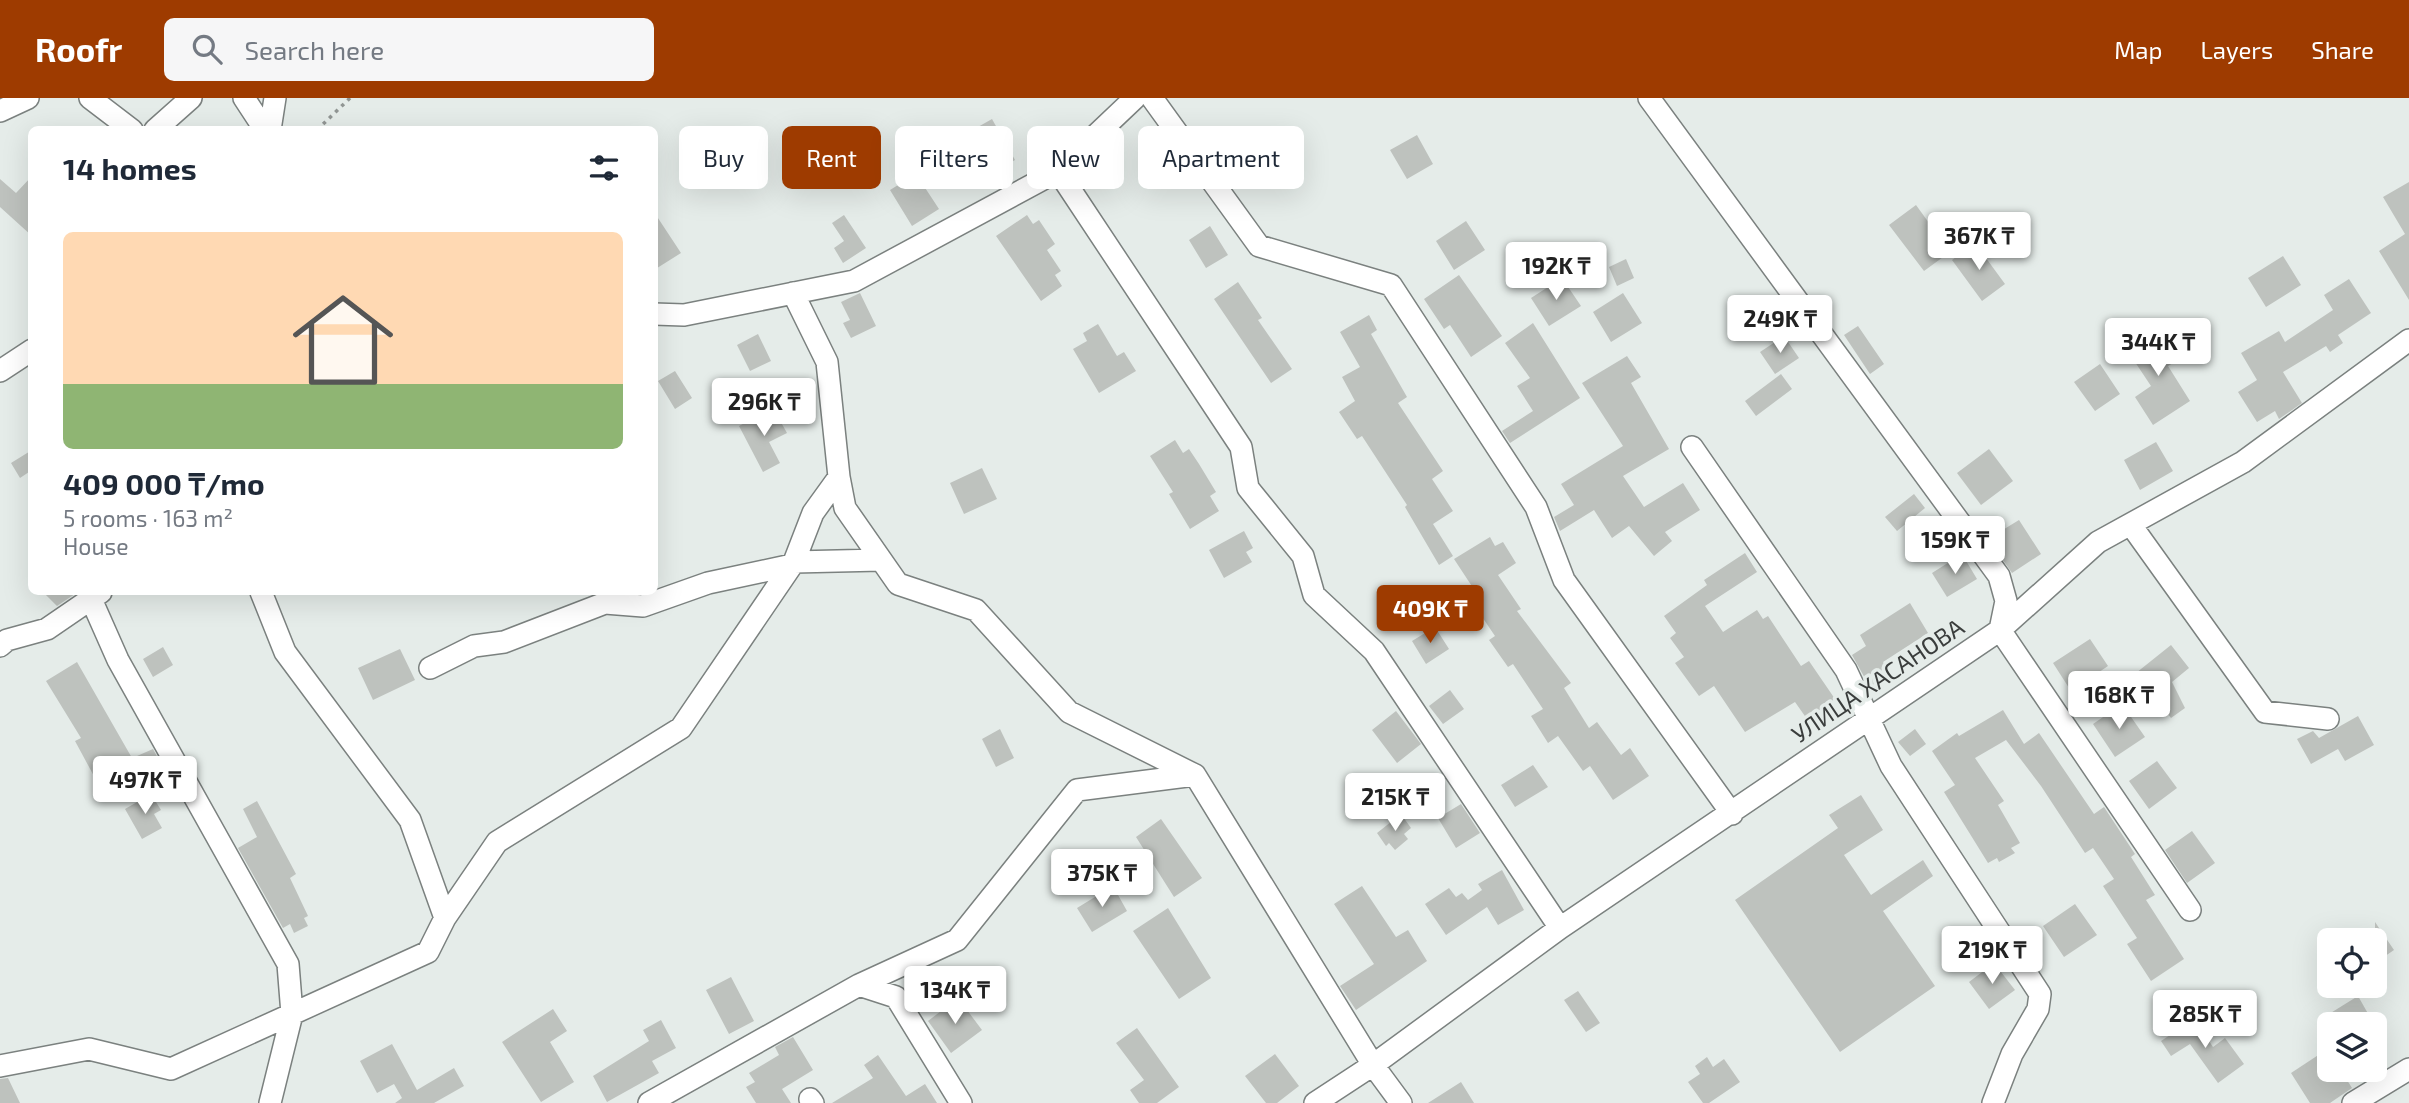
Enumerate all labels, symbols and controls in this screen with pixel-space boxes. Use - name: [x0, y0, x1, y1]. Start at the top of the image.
- search box: [164, 18, 654, 81]
- text: Roofr: [35, 29, 122, 69]
- icon: search: [188, 30, 226, 68]
- text: Search here: [244, 34, 384, 65]
- text: Map: [2114, 35, 2162, 64]
- text: Layers: [2200, 35, 2273, 64]
- text: Share: [2311, 35, 2374, 64]
- chip: Buy: [679, 126, 768, 189]
- chip: Rent: [782, 126, 881, 189]
- chip: Filters: [895, 126, 1013, 189]
- chip: New: [1027, 126, 1124, 189]
- chip: Apartment: [1138, 126, 1304, 189]
- icon: filters: [585, 149, 623, 187]
- text: 14 homes: [63, 150, 197, 186]
- pin: 367K ₸: [1922, 212, 2036, 272]
- text: 367K ₸: [1944, 221, 2014, 249]
- pin: 192K ₸: [1499, 242, 1613, 302]
- text: 192K ₸: [1522, 251, 1590, 279]
- icon: home: [280, 277, 406, 403]
- pin: 249K ₸: [1723, 296, 1837, 355]
- text: 249K ₸: [1743, 304, 1817, 332]
- pin: 344K ₸: [2101, 318, 2215, 378]
- text: 344K ₸: [2121, 327, 2195, 355]
- pin: 296K ₸: [707, 378, 821, 438]
- text: 296K ₸: [728, 387, 800, 415]
- text: 409 000 ₸/mo: [63, 465, 265, 501]
- text: 5 rooms · 163 m²: [63, 504, 233, 532]
- pin: 159K ₸: [1898, 517, 2012, 576]
- text: 159K ₸: [1921, 525, 1989, 553]
- text: House: [63, 532, 129, 560]
- pin: 409K ₸: [1373, 586, 1487, 645]
- text: 409K ₸: [1393, 594, 1467, 622]
- street label: УЛИЦА ХАСАНОВА: [1786, 611, 1969, 748]
- pin: 168K ₸: [2062, 672, 2176, 731]
- text: 168K ₸: [2084, 680, 2154, 708]
- pin: 497K ₸: [88, 756, 202, 816]
- text: 497K ₸: [109, 765, 181, 793]
- pin: 215K ₸: [1338, 774, 1452, 833]
- text: 215K ₸: [1361, 782, 1429, 810]
- pin: 375K ₸: [1045, 850, 1159, 909]
- text: 375K ₸: [1067, 858, 1137, 886]
- pin: 219K ₸: [1935, 926, 2049, 986]
- map controls: [2317, 928, 2387, 1082]
- button: locate: [2317, 928, 2387, 998]
- text: 219K ₸: [1958, 935, 2026, 963]
- pin: 134K ₸: [898, 967, 1012, 1026]
- text: 134K ₸: [920, 975, 990, 1003]
- pin: 285K ₸: [2148, 990, 2262, 1050]
- text: 285K ₸: [2169, 999, 2241, 1027]
- button: layers: [2317, 1012, 2387, 1082]

